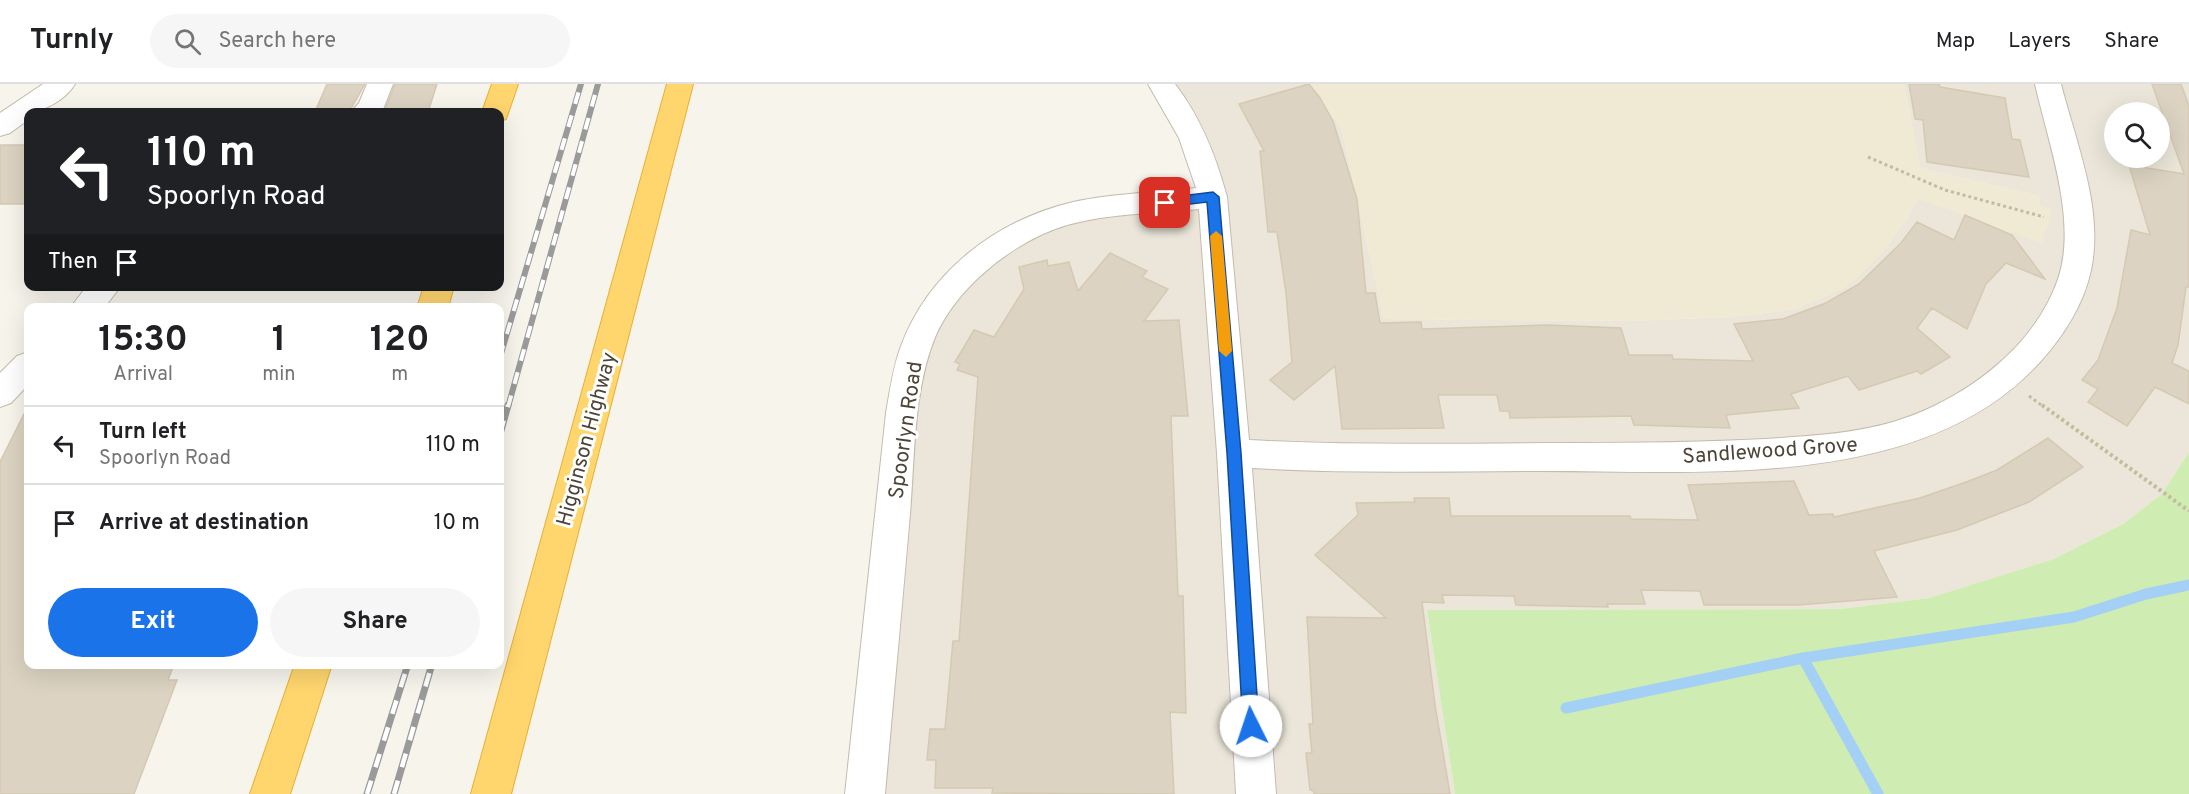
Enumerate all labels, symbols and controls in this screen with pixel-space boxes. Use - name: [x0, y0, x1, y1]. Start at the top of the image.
- search box: [150, 14, 570, 68]
- text: Turnly: [30, 23, 114, 59]
- icon: search: [171, 25, 204, 58]
- text: Search here: [219, 28, 336, 55]
- text: Map: [1936, 28, 1975, 55]
- text: Layers: [2008, 28, 2071, 55]
- text: Share: [2104, 28, 2159, 55]
- map controls: [2104, 102, 2170, 168]
- button: search: [2104, 102, 2170, 168]
- text: 110 m: [147, 128, 256, 181]
- icon: left: [48, 132, 126, 210]
- pin: [1139, 177, 1190, 228]
- text: Spoorlyn Road: [147, 180, 325, 214]
- icon: arrive: [1148, 186, 1181, 219]
- icon: arrive: [110, 246, 143, 279]
- text: Then: [48, 249, 98, 276]
- text: 15:30: [98, 318, 188, 364]
- text: 1: [272, 318, 286, 364]
- text: 120: [370, 318, 430, 364]
- street label: Higginson Highway: [551, 349, 624, 529]
- street label: Spoorlyn Road: [883, 360, 930, 501]
- text: Arrival: [113, 362, 173, 388]
- text: min: [262, 362, 296, 388]
- text: m: [391, 362, 408, 388]
- text: Turn left: [99, 419, 187, 446]
- icon: left: [48, 429, 81, 462]
- text: 110 m: [426, 432, 480, 459]
- street label: Sandlewood Grove: [1682, 432, 1859, 471]
- text: Spoorlyn Road: [99, 446, 231, 472]
- icon: arrive: [48, 507, 81, 540]
- text: Arrive at destination: [99, 510, 309, 537]
- text: 10 m: [434, 510, 480, 537]
- button: Exit: [48, 588, 258, 657]
- button: Share: [270, 588, 480, 657]
- position arrow: [1219, 694, 1283, 758]

